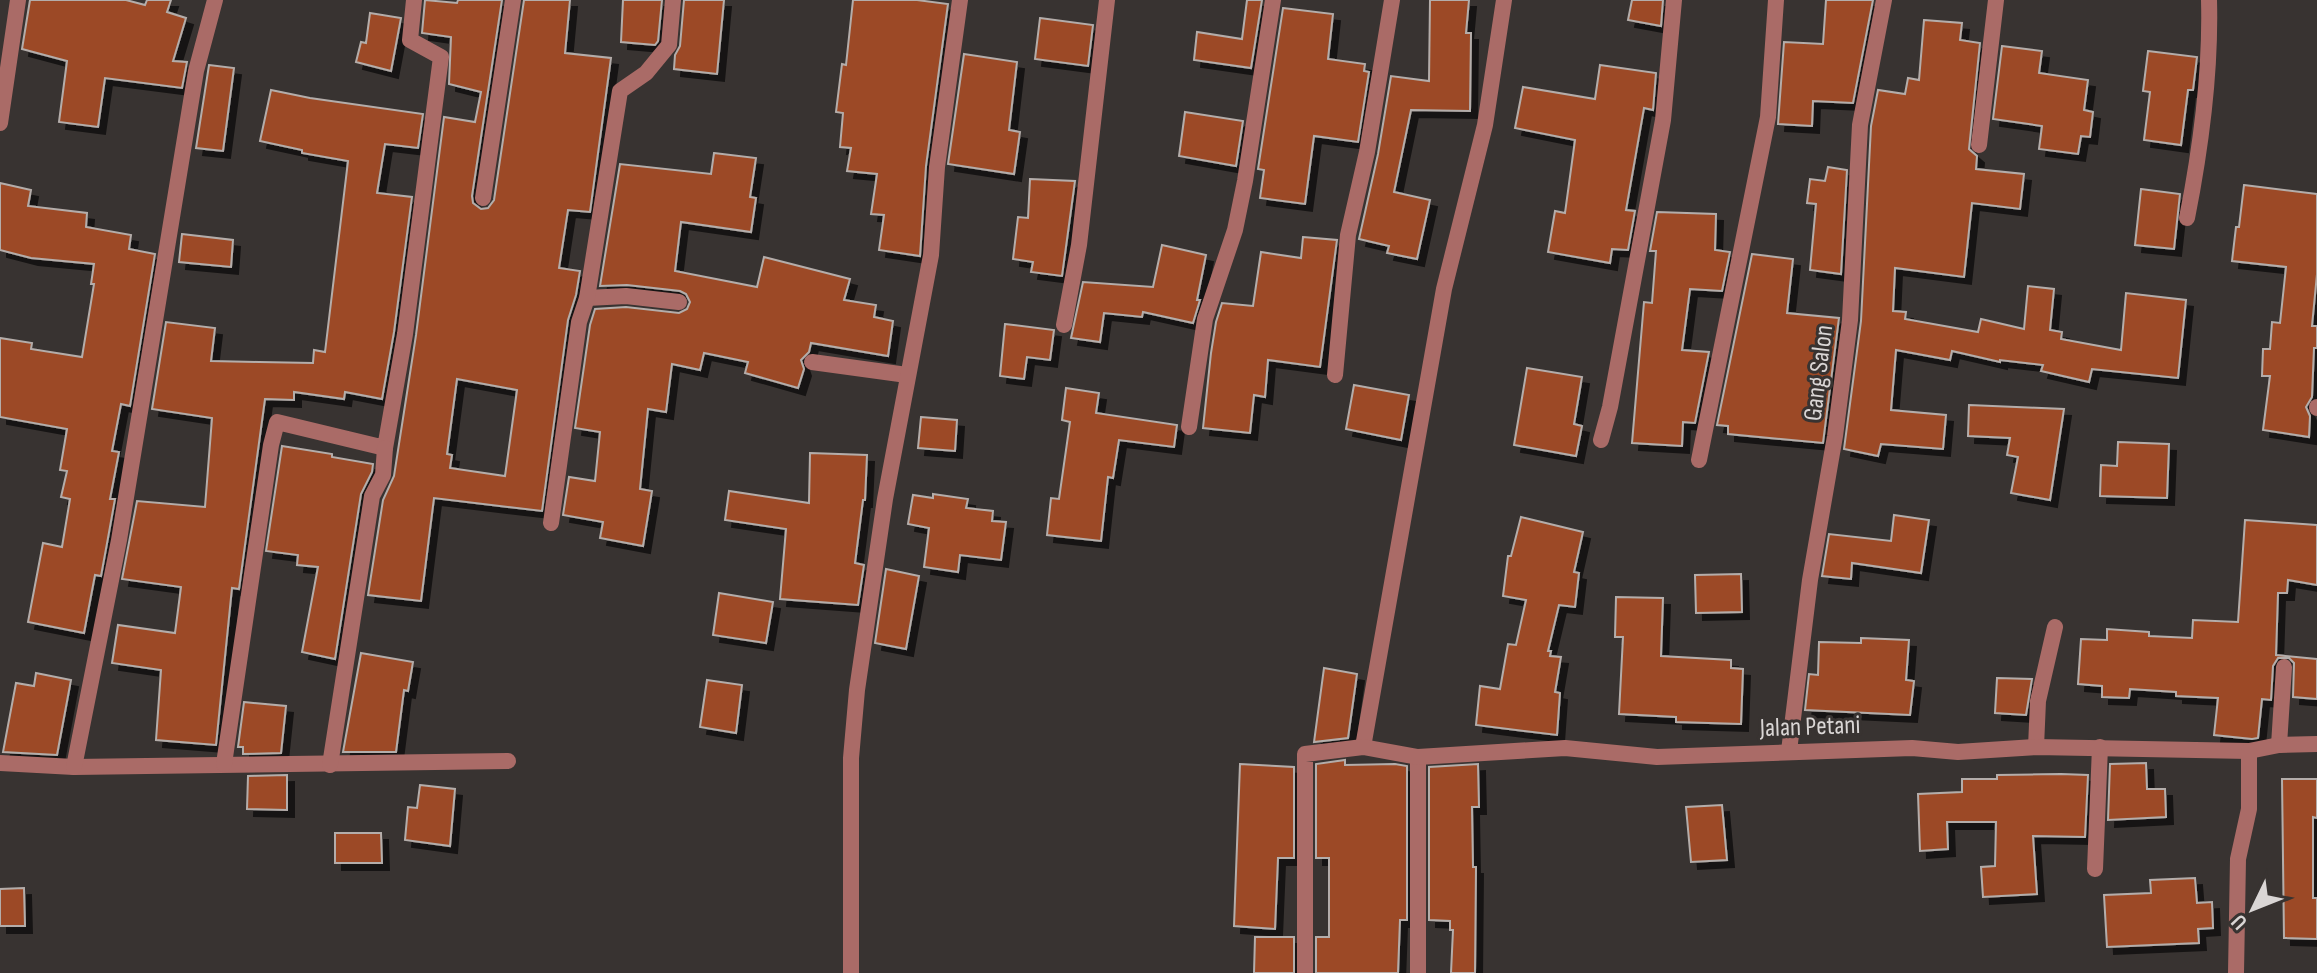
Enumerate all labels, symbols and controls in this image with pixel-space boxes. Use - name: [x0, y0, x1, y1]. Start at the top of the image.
- street label: Gang Salon: [1798, 323, 1840, 423]
- street label: Jalan Petani: [1758, 710, 1861, 744]
- north arrow: [2213, 869, 2293, 949]
- text: U: [2226, 908, 2253, 935]

